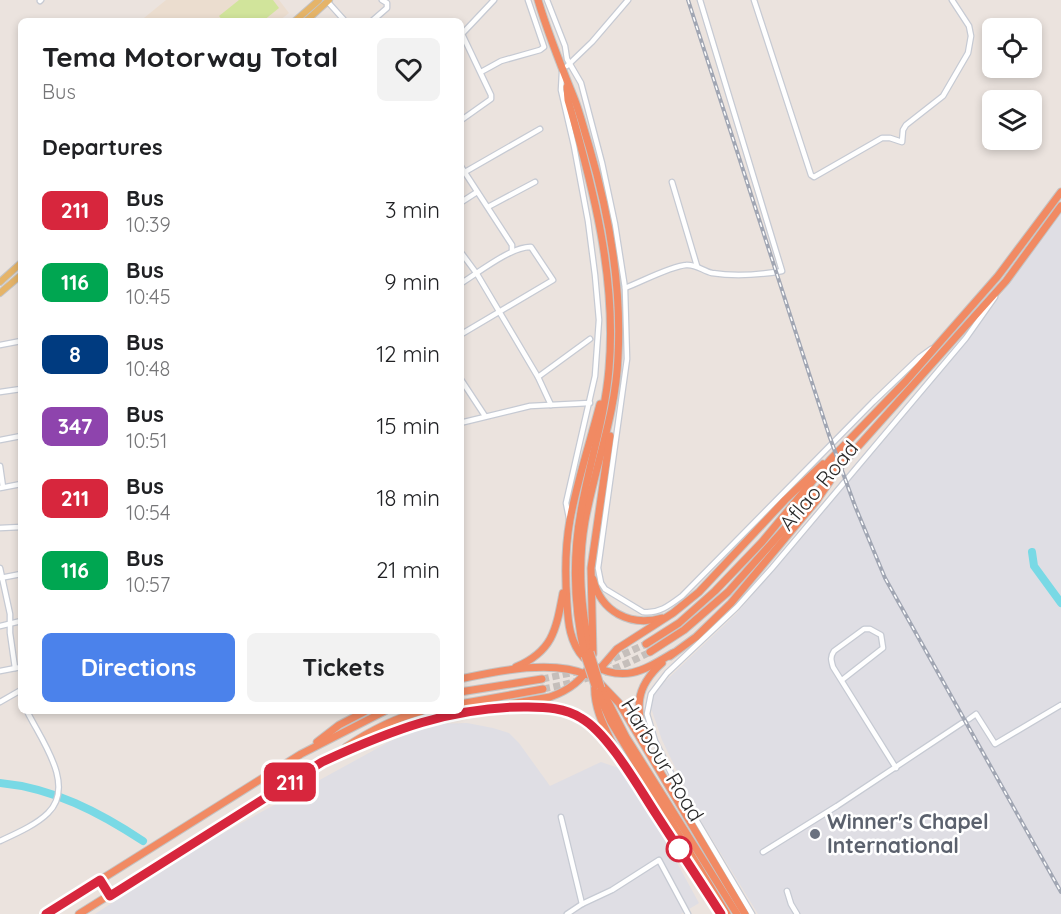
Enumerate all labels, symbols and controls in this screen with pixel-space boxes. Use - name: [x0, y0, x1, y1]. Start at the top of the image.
- map controls: [982, 18, 1042, 150]
- button: locate: [982, 18, 1042, 78]
- button: heart: [377, 38, 440, 101]
- text: Tema Motorway Total: [42, 39, 338, 74]
- text: Bus: [42, 79, 76, 104]
- button: layers: [982, 90, 1042, 150]
- text: Departures: [42, 133, 163, 161]
- text: Bus: [126, 184, 164, 212]
- text: 3 min: [385, 196, 440, 224]
- text: 211: [61, 197, 89, 223]
- text: 10:39: [126, 212, 171, 237]
- text: Bus: [126, 256, 164, 284]
- text: 9 min: [384, 268, 440, 296]
- text: 116: [61, 269, 89, 295]
- text: 10:45: [126, 284, 171, 309]
- text: Bus: [126, 328, 164, 356]
- text: 12 min: [376, 340, 440, 368]
- text: 8: [69, 341, 81, 367]
- text: 10:48: [126, 356, 170, 381]
- text: Bus: [126, 400, 164, 428]
- text: 15 min: [376, 412, 440, 440]
- text: 347: [58, 413, 92, 439]
- text: 10:51: [126, 428, 167, 453]
- street label: Aflao Road: [773, 435, 863, 536]
- text: Bus: [126, 472, 164, 500]
- text: 18 min: [376, 484, 440, 512]
- text: 211: [61, 485, 89, 511]
- text: 10:54: [126, 500, 170, 525]
- text: Bus: [126, 544, 164, 572]
- text: 21 min: [376, 556, 440, 584]
- text: 116: [61, 557, 89, 583]
- text: 10:57: [126, 572, 170, 597]
- button: Directions: [42, 633, 235, 702]
- button: Tickets: [247, 633, 440, 702]
- street label: Harbour Road: [616, 693, 710, 826]
- line badge: 211: [256, 762, 324, 802]
- text: 211: [276, 769, 304, 795]
- place label: Winner's Chapel International: [827, 808, 989, 858]
- marker: Winner's Chapel International: [808, 827, 822, 841]
- unlabelled marker: [666, 836, 692, 862]

